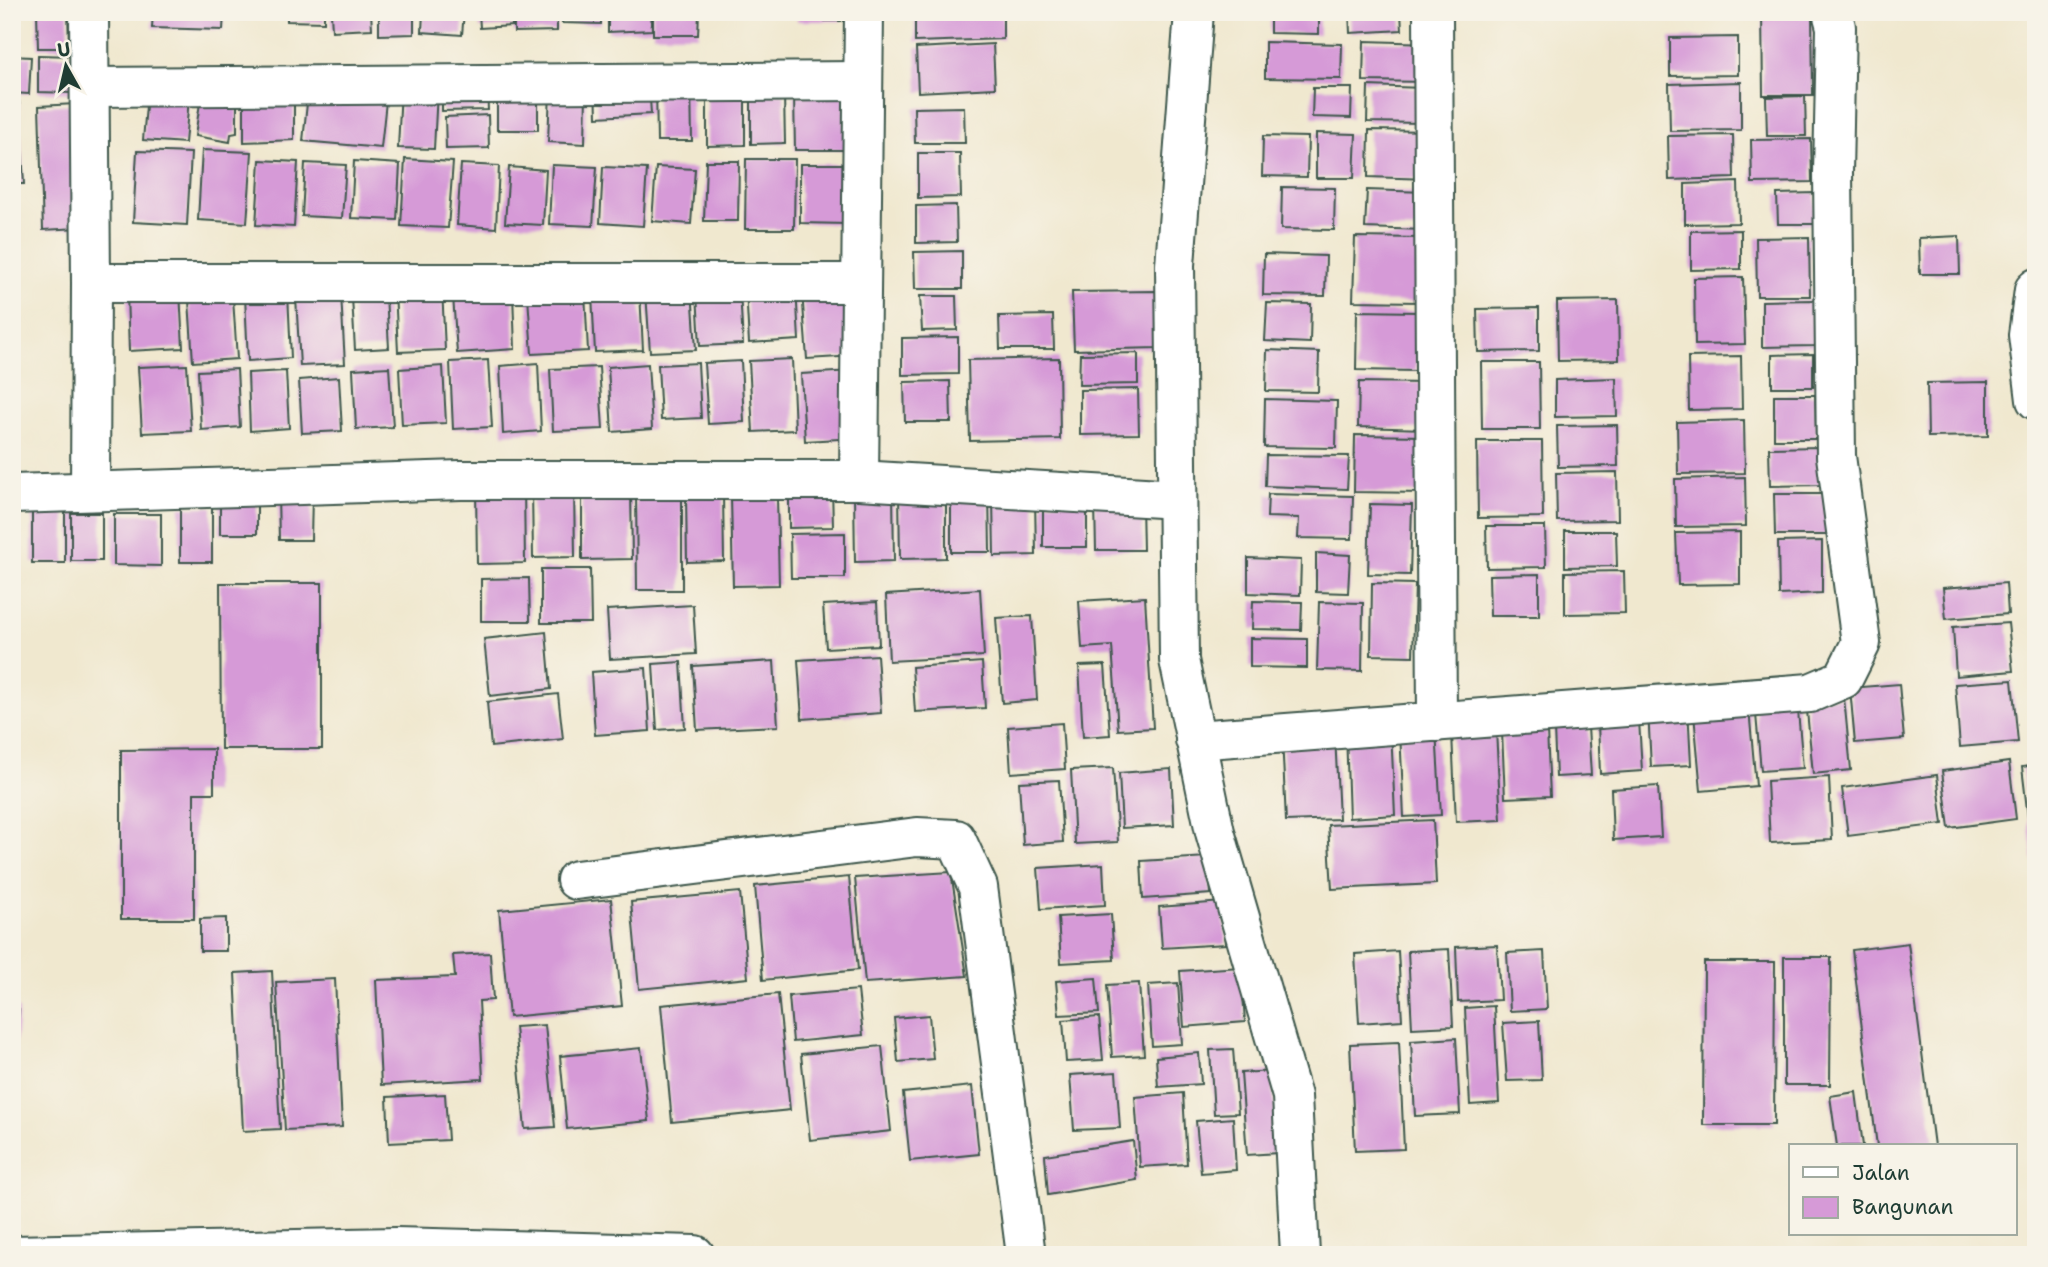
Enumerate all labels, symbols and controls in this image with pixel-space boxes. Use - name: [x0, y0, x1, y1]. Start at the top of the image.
- north arrow: [32, 32, 102, 102]
- text: U: [56, 36, 72, 63]
- legend: [1789, 1144, 2016, 1236]
- text: Jalan: [1852, 1159, 1910, 1187]
- text: Bangunan: [1852, 1193, 1953, 1221]

